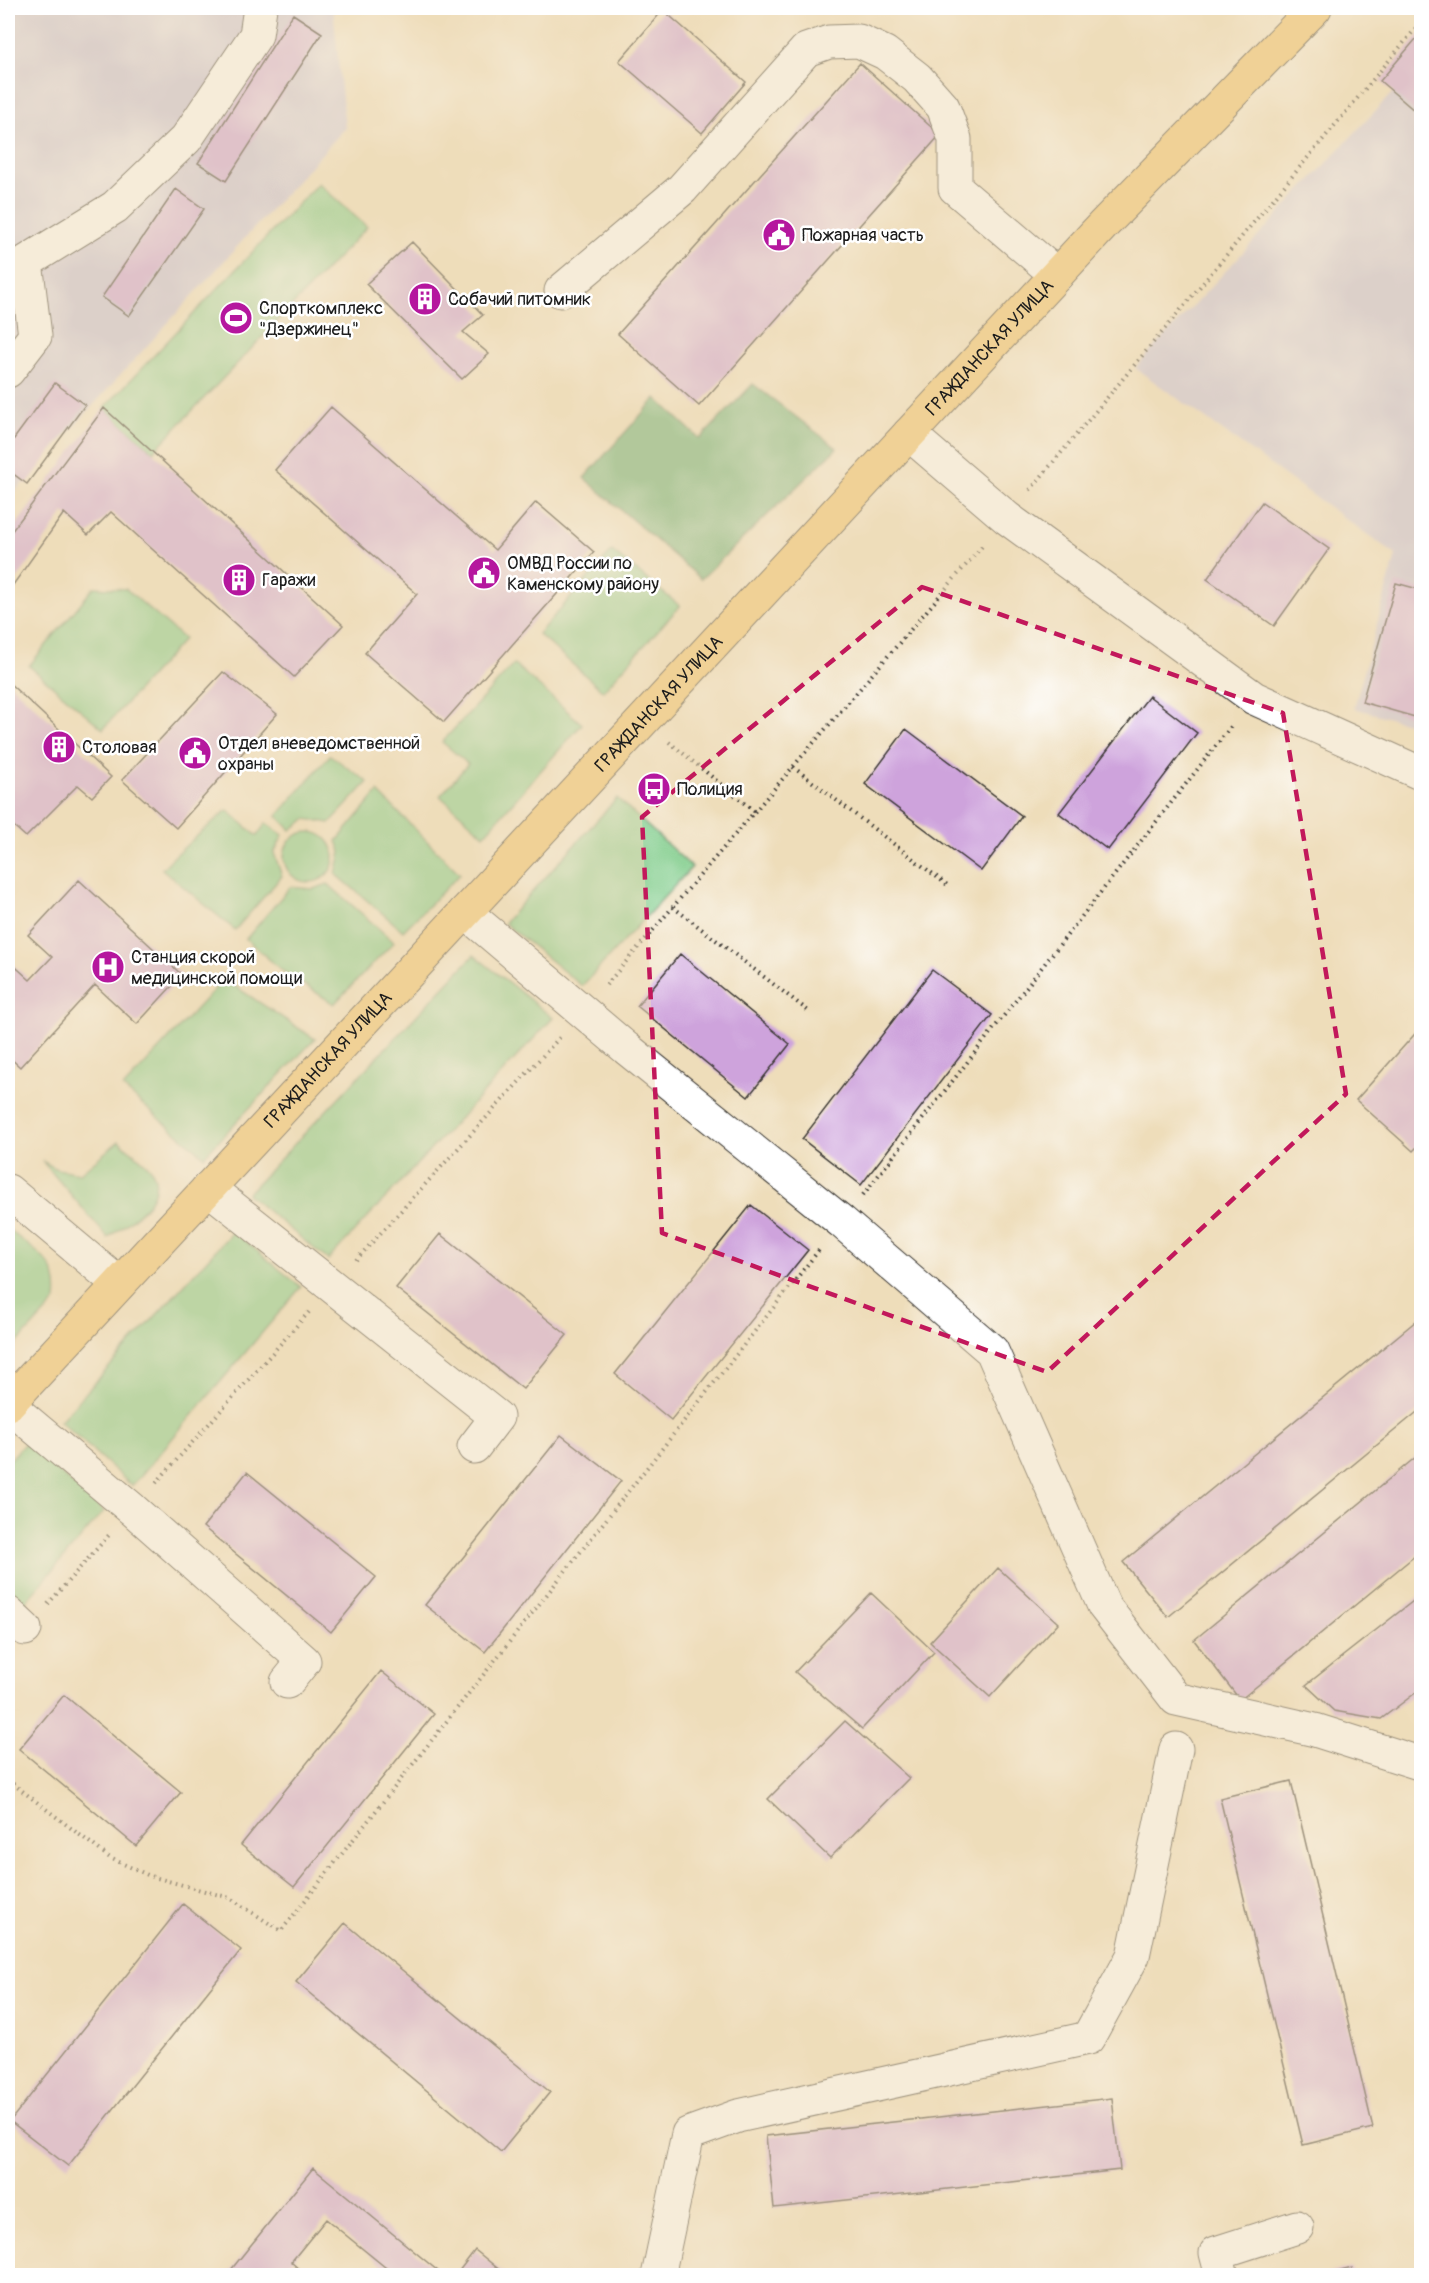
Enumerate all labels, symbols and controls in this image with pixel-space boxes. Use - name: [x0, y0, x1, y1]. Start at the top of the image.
- public building icon: Пожарная часть: [761, 217, 797, 253]
- place label: Пожарная часть: [802, 224, 924, 247]
- street label: ГРАЖДАНСКАЯ УЛИЦА: [920, 274, 1059, 421]
- building icon: Собачий питомник: [407, 281, 443, 317]
- place label: Собачий питомник: [448, 288, 591, 311]
- place label: Спорткомплекс "Дзержинец": [259, 297, 383, 341]
- sports icon: Спорткомплекс "Дзержинец": [218, 300, 254, 336]
- place label: ОМВД России по Каменскому району: [507, 552, 659, 596]
- public building icon: ОМВД России по Каменскому району: [466, 555, 502, 591]
- building icon: Гаражи: [221, 562, 257, 598]
- place label: Гаражи: [262, 569, 315, 592]
- street label: ГРАЖДАНСКАЯ УЛИЦА: [589, 630, 728, 777]
- building icon: Столовая: [41, 729, 77, 765]
- place label: Отдел вневедомственной охраны: [218, 732, 420, 776]
- public building icon: Отдел вневедомственной охраны: [177, 735, 213, 771]
- place label: Столовая: [82, 736, 157, 759]
- bus stop icon: Полиция: [636, 771, 672, 807]
- place label: Полиция: [677, 778, 743, 801]
- place label: Станция скорой медицинской помощи: [131, 946, 302, 990]
- hospital icon: Станция скорой медицинской помощи: [90, 949, 126, 985]
- street label: ГРАЖДАНСКАЯ УЛИЦА: [259, 986, 397, 1133]

